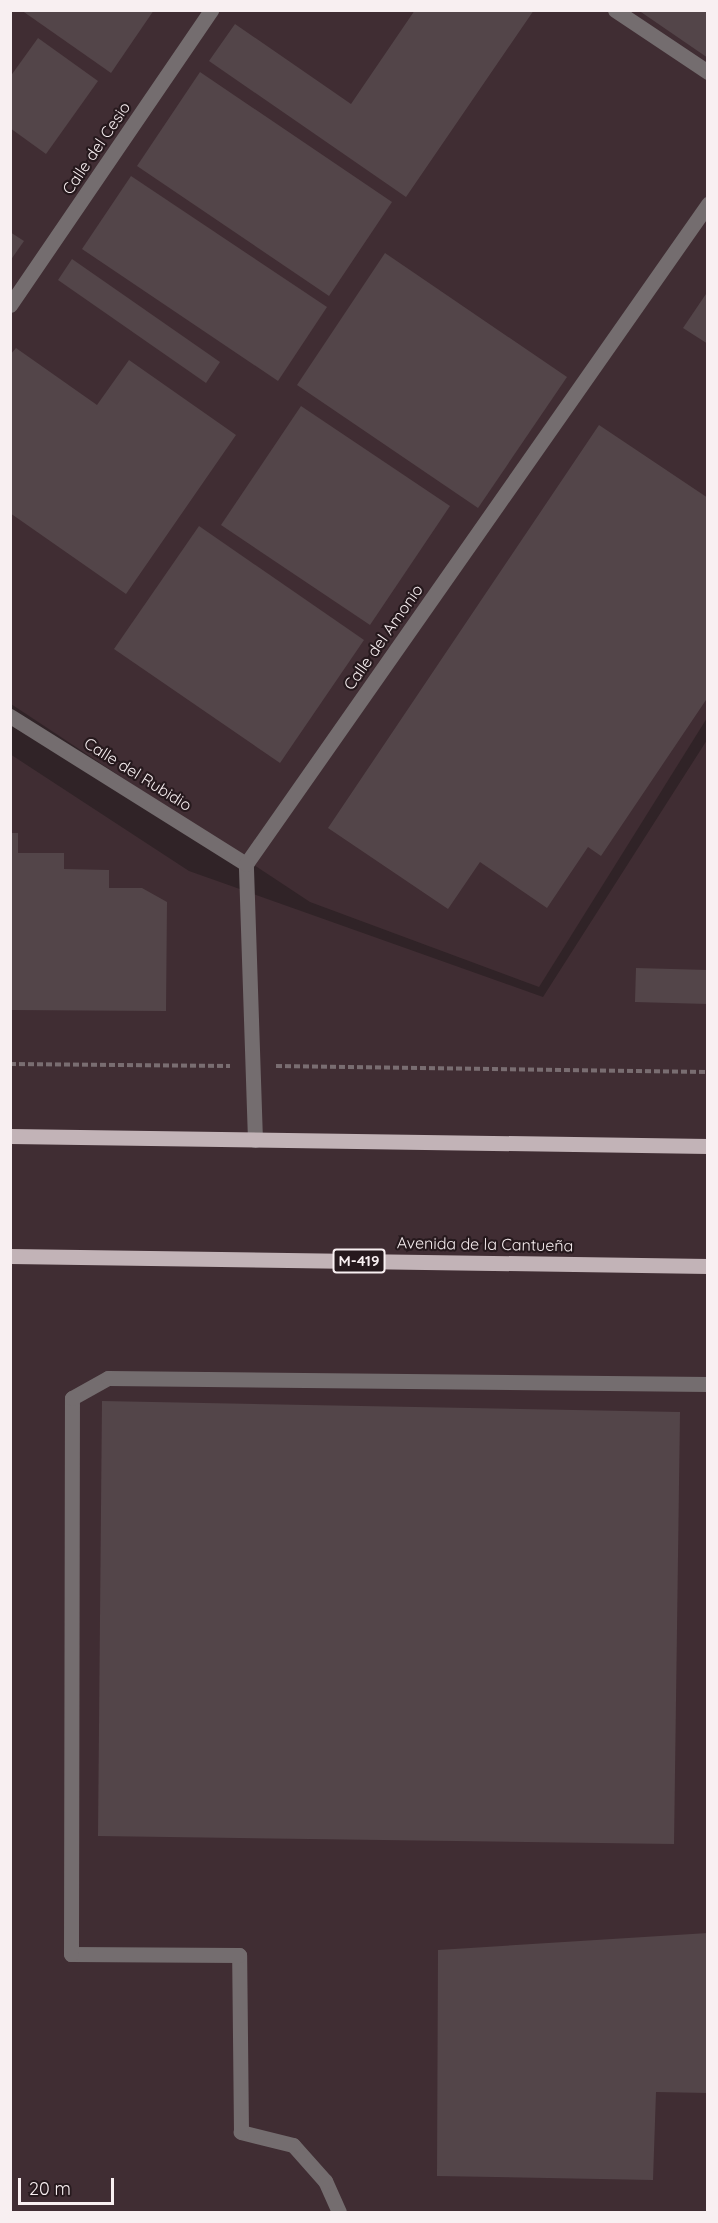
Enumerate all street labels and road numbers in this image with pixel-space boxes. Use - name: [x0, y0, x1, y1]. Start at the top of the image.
- street label: Calle del Cesio: [58, 98, 134, 198]
- street label: Calle del Amonio: [339, 581, 427, 693]
- street label: Calle del Rubidio: [81, 733, 195, 815]
- street label: Avenida de la Cantueña: [397, 1233, 573, 1255]
- road number: M-419: [332, 1249, 386, 1273]

